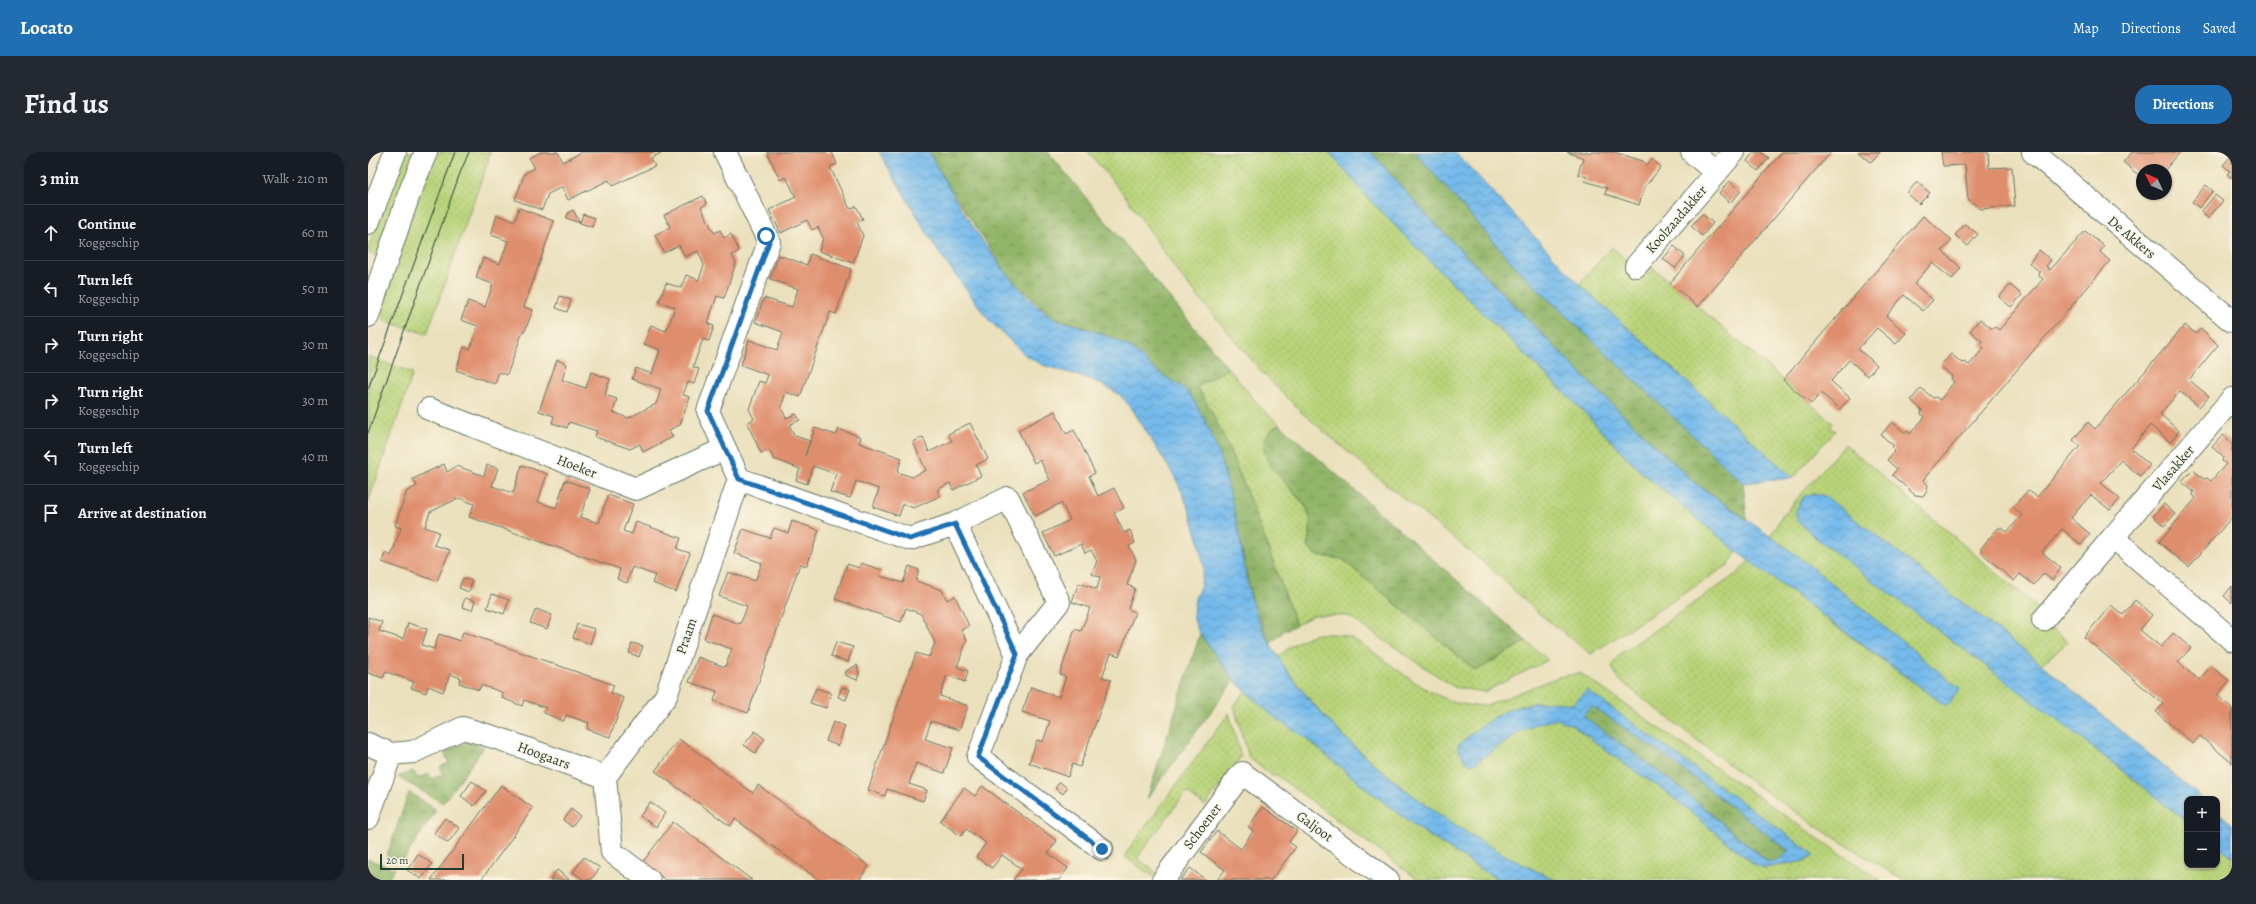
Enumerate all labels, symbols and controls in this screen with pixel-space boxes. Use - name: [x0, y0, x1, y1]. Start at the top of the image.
- text: Locato: [20, 15, 73, 41]
- text: Map: [2073, 19, 2099, 38]
- text: Directions: [2121, 19, 2181, 38]
- text: Saved: [2203, 19, 2236, 38]
- text: Find us: [24, 85, 109, 123]
- button: Directions: [2135, 85, 2232, 124]
- north arrow: [2136, 164, 2172, 200]
- text: 3 min: [40, 167, 79, 190]
- text: Walk · 210 m: [263, 170, 328, 187]
- street label: Koolzaadakker: [1641, 181, 1712, 257]
- street label: De Akkers: [2103, 212, 2160, 263]
- text: Continue: [78, 214, 136, 234]
- icon: ahead: [40, 222, 62, 244]
- text: 60 m: [302, 224, 328, 241]
- route start: [757, 227, 775, 245]
- text: Koggeschip: [78, 234, 139, 251]
- text: Turn left: [78, 270, 133, 290]
- icon: left: [40, 278, 62, 300]
- text: 50 m: [302, 280, 328, 297]
- text: Koggeschip: [78, 290, 139, 307]
- text: Turn right: [78, 326, 143, 346]
- icon: right: [40, 334, 62, 356]
- text: 30 m: [302, 336, 328, 353]
- text: Koggeschip: [78, 346, 139, 363]
- text: Turn right: [78, 382, 143, 402]
- icon: right: [40, 390, 62, 412]
- text: 30 m: [302, 392, 328, 409]
- text: Koggeschip: [78, 402, 139, 419]
- text: Turn left: [78, 438, 133, 458]
- street label: Vlasakker: [2147, 441, 2199, 496]
- icon: left: [40, 446, 62, 468]
- text: 40 m: [302, 448, 328, 465]
- street label: Hoeker: [554, 450, 600, 483]
- text: Koggeschip: [78, 458, 139, 475]
- icon: arrive: [40, 502, 62, 524]
- text: Arrive at destination: [78, 503, 207, 523]
- street label: Praam: [671, 615, 702, 657]
- street label: Hoogaars: [515, 737, 573, 774]
- map controls: [2184, 796, 2220, 868]
- button: +: [2184, 796, 2220, 832]
- street label: Schoener: [1179, 799, 1226, 853]
- street label: Galjoot: [1292, 807, 1337, 846]
- button: −: [2184, 832, 2220, 868]
- route end: [1093, 840, 1111, 858]
- scale bar: [380, 852, 464, 871]
- text: 20 m: [386, 853, 408, 868]

